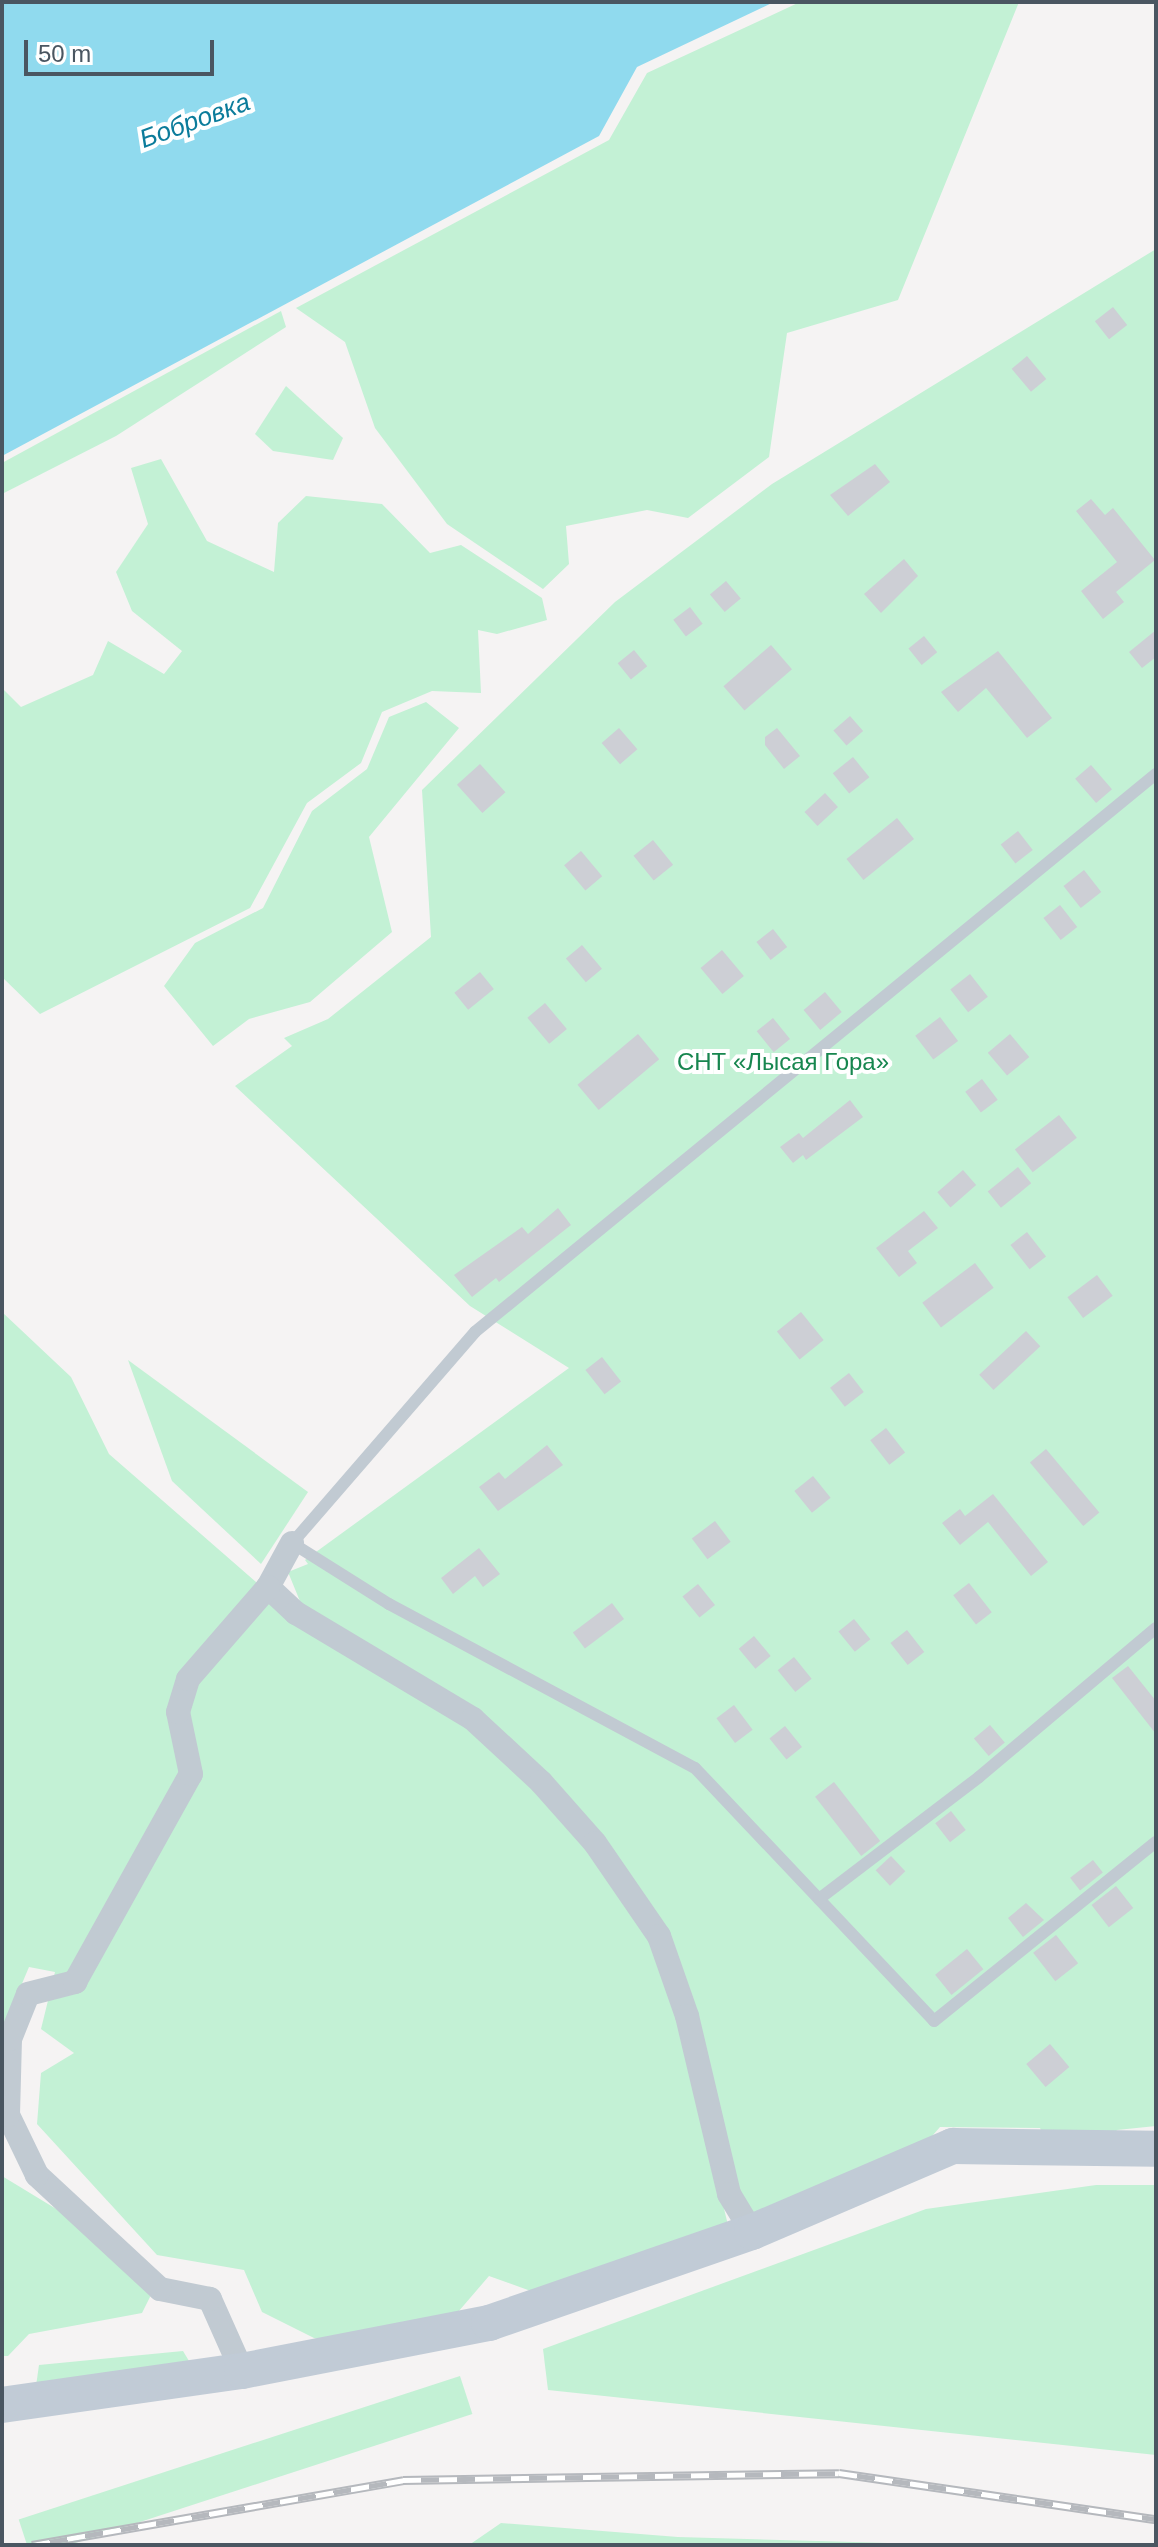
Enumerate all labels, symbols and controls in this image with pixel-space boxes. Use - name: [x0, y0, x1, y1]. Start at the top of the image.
- scale bar: [28, 24, 218, 74]
- text: 50 m: [38, 40, 91, 67]
- water label: Бобровка: [136, 87, 254, 155]
- park label: СНТ «Лысая Гора»: [677, 1048, 889, 1076]

